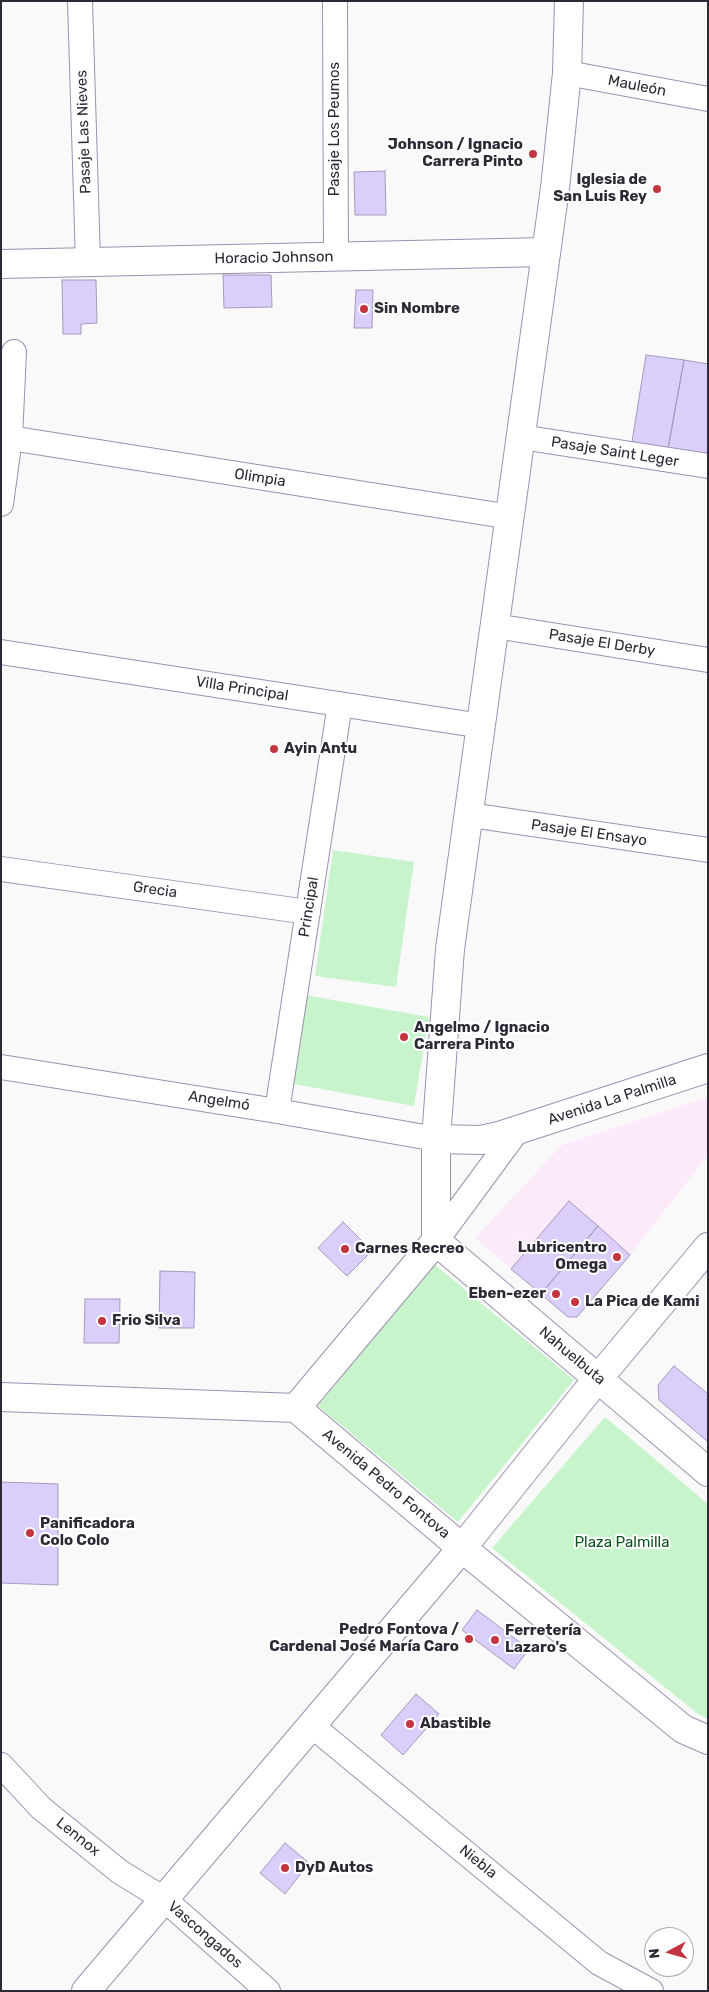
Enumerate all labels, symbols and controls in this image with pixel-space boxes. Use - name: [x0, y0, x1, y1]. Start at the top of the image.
- street label: Pasaje Los Peumos: [326, 62, 344, 196]
- street label: Pasaje Las Nieves: [73, 70, 95, 194]
- street label: Mauleón: [606, 72, 668, 100]
- place label: Johnson / Ignacio Carrera Pinto: [388, 136, 523, 171]
- marker: Johnson / Ignacio Carrera Pinto: [527, 148, 539, 160]
- place label: Iglesia de San Luis Rey: [553, 171, 647, 206]
- marker: Iglesia de San Luis Rey: [651, 183, 663, 195]
- street label: Horacio Johnson: [214, 248, 334, 268]
- place label: Sin Nombre: [374, 300, 460, 318]
- marker: Sin Nombre: [358, 303, 370, 315]
- street label: Pasaje Saint Leger: [550, 433, 680, 471]
- street label: Olimpia: [233, 465, 287, 491]
- street label: Pasaje El Derby: [548, 626, 656, 660]
- street label: Villa Principal: [194, 673, 290, 705]
- place label: Ayin Antu: [284, 740, 357, 758]
- marker: Ayin Antu: [268, 743, 280, 755]
- street label: Pasaje El Ensayo: [530, 816, 648, 850]
- street label: Principal: [295, 876, 323, 938]
- street label: Grecia: [132, 878, 178, 902]
- place label: Angelmo / Ignacio Carrera Pinto: [414, 1019, 550, 1054]
- marker: Angelmo / Ignacio Carrera Pinto: [398, 1031, 410, 1043]
- street label: Avenida La Palmilla: [546, 1071, 678, 1129]
- street label: Angelmó: [187, 1087, 251, 1115]
- place label: Lubricentro Omega: [518, 1239, 607, 1274]
- place label: Carnes Recreo: [355, 1240, 464, 1258]
- marker: Carnes Recreo: [339, 1243, 351, 1255]
- marker: Lubricentro Omega: [611, 1251, 623, 1263]
- place label: Eben-ezer: [468, 1285, 546, 1303]
- marker: Eben-ezer: [550, 1288, 562, 1300]
- place label: La Pica de Kami: [585, 1293, 700, 1311]
- marker: La Pica de Kami: [569, 1296, 581, 1308]
- place label: Frio Silva: [112, 1312, 181, 1330]
- marker: Frio Silva: [96, 1315, 108, 1327]
- street label: Nahuelbuta: [535, 1323, 609, 1389]
- street label: Avenida Pedro Fontova: [319, 1425, 453, 1543]
- place label: Panificadora Colo Colo: [40, 1515, 135, 1550]
- marker: Panificadora Colo Colo: [24, 1527, 36, 1539]
- park label: Plaza Palmilla: [574, 1534, 670, 1552]
- place label: Pedro Fontova / Cardenal José María Caro: [269, 1621, 459, 1656]
- place label: Ferretería Lazaro's: [505, 1622, 581, 1657]
- marker: Pedro Fontova / Cardenal José María Caro: [463, 1633, 475, 1645]
- marker: Ferretería Lazaro's: [489, 1634, 501, 1646]
- place label: Abastible: [420, 1715, 491, 1733]
- marker: Abastible: [404, 1718, 416, 1730]
- street label: Lennox: [52, 1814, 104, 1860]
- street label: Niebla: [456, 1841, 500, 1883]
- place label: DyD Autos: [295, 1859, 373, 1877]
- marker: DyD Autos: [279, 1862, 291, 1874]
- street label: Vascongados: [164, 1898, 246, 1972]
- north arrow: [644, 1927, 694, 1977]
- text: N: [646, 1948, 664, 1959]

